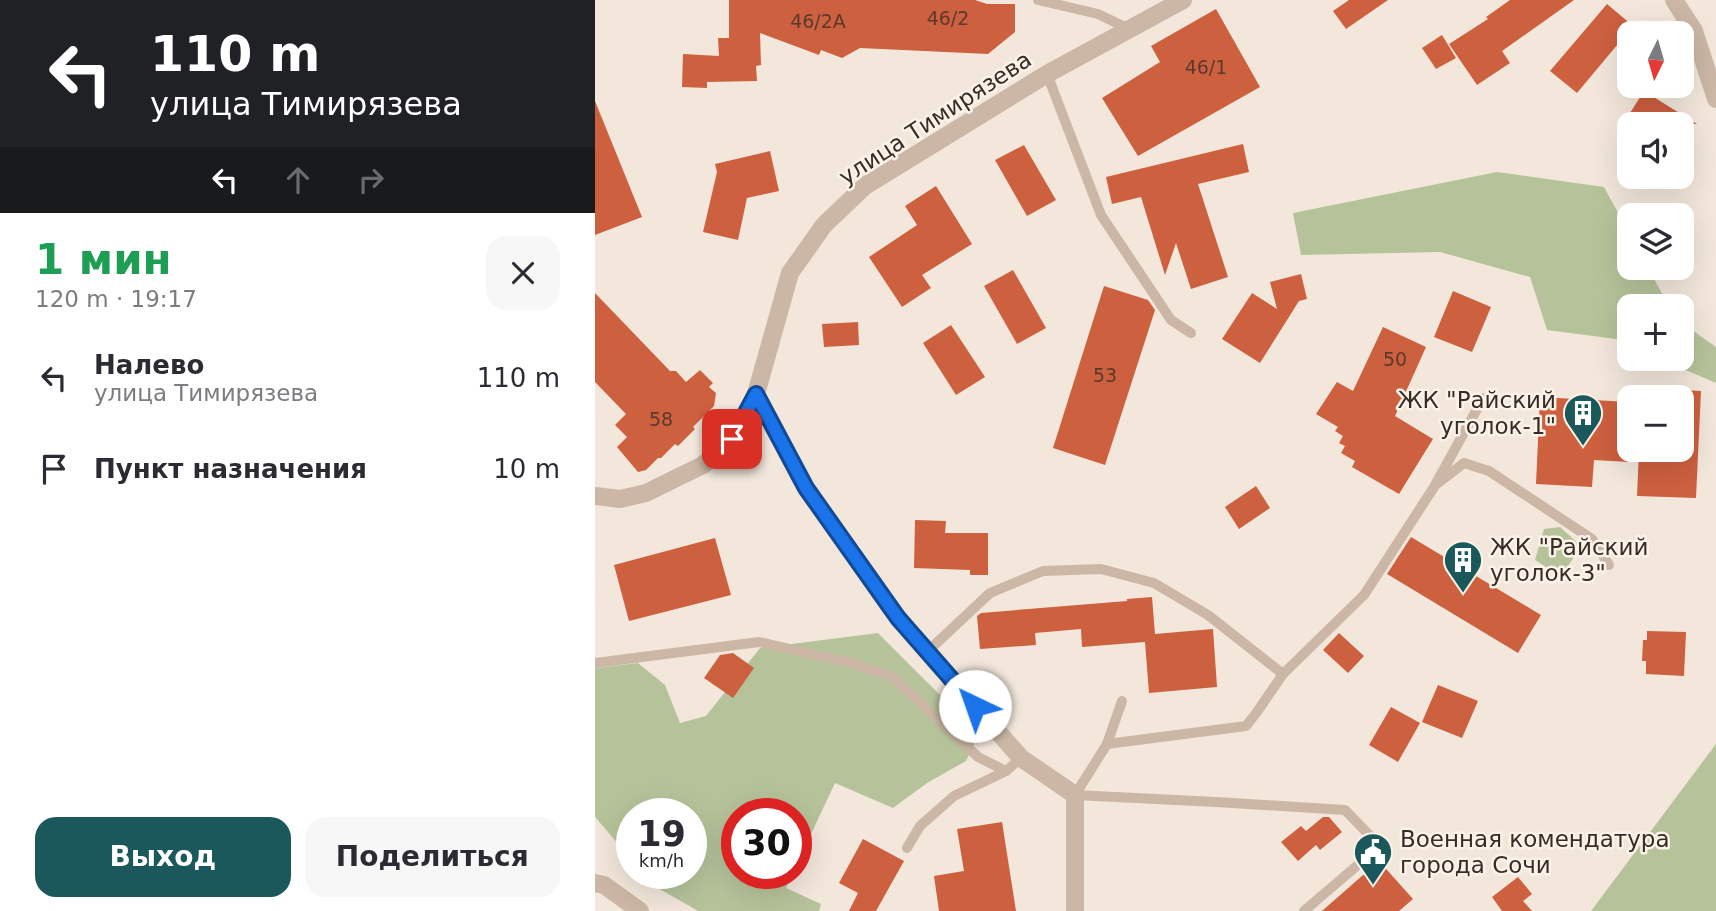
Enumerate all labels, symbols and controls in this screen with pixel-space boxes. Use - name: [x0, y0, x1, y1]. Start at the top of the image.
- house number: 46/2: [927, 7, 969, 29]
- house number: 46/2А: [790, 10, 846, 32]
- north arrow: [1617, 21, 1694, 98]
- map controls: [1617, 21, 1694, 462]
- text: 110 m: [150, 26, 320, 83]
- icon: left: [35, 28, 126, 119]
- street label: улица Тимирязева: [834, 46, 1036, 190]
- house number: 46/1: [1185, 56, 1227, 78]
- text: улица Тимирязева: [150, 85, 462, 123]
- button: sound: [1617, 112, 1694, 189]
- icon: left: [206, 161, 244, 199]
- icon: ahead: [279, 161, 317, 199]
- icon: right: [352, 161, 390, 199]
- button: layers: [1617, 203, 1694, 280]
- text: 1 мин: [35, 235, 172, 284]
- button: close: [486, 236, 560, 310]
- text: 120 m · 19:17: [35, 286, 197, 312]
- button: +: [1617, 294, 1694, 371]
- house number: 50: [1383, 348, 1407, 370]
- text: Налево: [94, 350, 204, 380]
- icon: left: [35, 359, 73, 397]
- text: 110 m: [477, 363, 560, 393]
- house number: 53: [1093, 364, 1117, 386]
- text: улица Тимирязева: [94, 380, 318, 406]
- button: −: [1617, 385, 1694, 462]
- place label: ЖК "Райский уголок-1": [1398, 387, 1556, 439]
- building icon: ЖК "Райский уголок-1": [1562, 392, 1604, 447]
- house number: 58: [649, 408, 673, 430]
- pin: [702, 409, 762, 469]
- icon: arrive: [713, 420, 751, 458]
- icon: arrive: [35, 450, 73, 488]
- text: Пункт назначения: [94, 454, 367, 484]
- text: 10 m: [493, 454, 560, 484]
- place label: ЖК "Райский уголок-3": [1490, 534, 1648, 586]
- building icon: ЖК "Райский уголок-3": [1442, 539, 1484, 594]
- position arrow: [938, 669, 1012, 743]
- speed limit sign: 30: [721, 798, 812, 889]
- text: 19: [637, 814, 686, 854]
- button: Выход: [35, 817, 291, 897]
- button: Поделиться: [305, 817, 560, 897]
- place label: Военная комендатура города Сочи: [1400, 826, 1670, 878]
- public building icon: Военная комендатура города Сочи: [1352, 831, 1394, 886]
- text: km/h: [639, 850, 684, 871]

